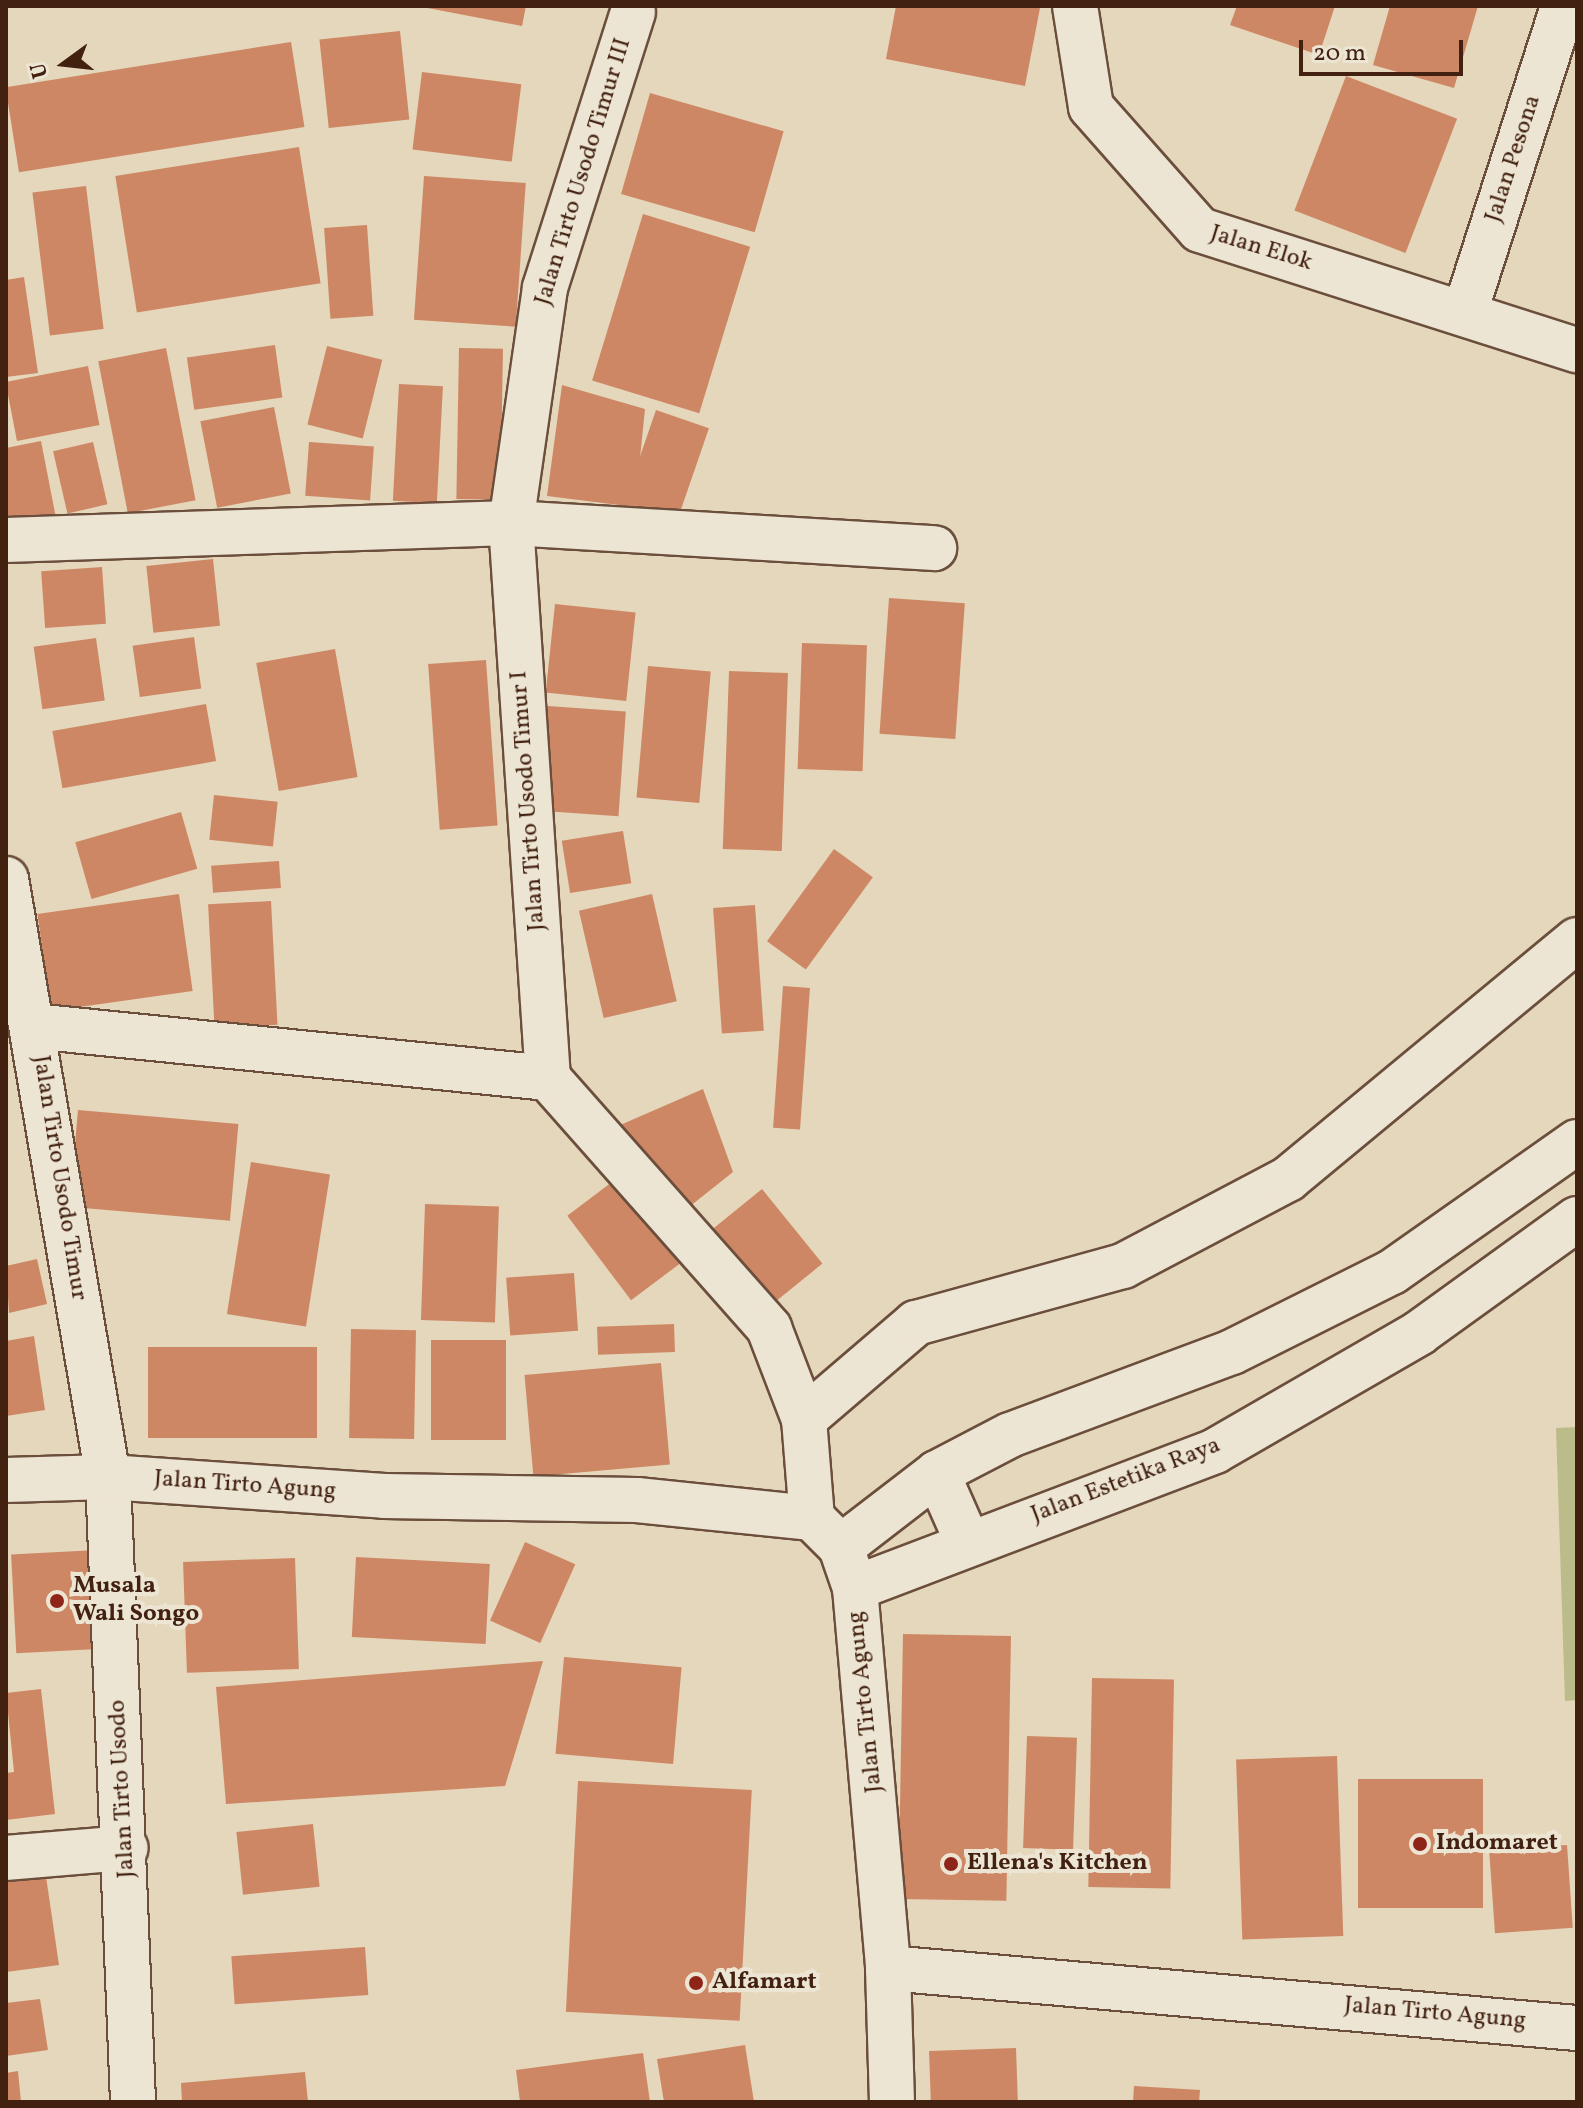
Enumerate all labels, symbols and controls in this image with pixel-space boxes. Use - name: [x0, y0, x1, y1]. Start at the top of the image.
- north arrow: [24, 24, 104, 104]
- scale bar: [1303, 24, 1467, 74]
- street label: Jalan Tirto Usodo Timur III: [529, 34, 639, 310]
- text: 20 m: [1313, 37, 1366, 71]
- text: U: [23, 59, 57, 82]
- street label: Jalan Pesona: [1480, 92, 1548, 226]
- street label: Jalan Elok: [1206, 220, 1316, 278]
- street label: Jalan Tirto Usodo Timur I: [505, 669, 553, 933]
- street label: Jalan Tirto Usodo Timur: [25, 1053, 93, 1303]
- street label: Jalan Estetika Raya: [1027, 1432, 1225, 1530]
- street label: Jalan Tirto Agung: [153, 1465, 337, 1507]
- place label: Musala Wali Songo: [73, 1573, 199, 1629]
- marker: Musala Wali Songo: [48, 1592, 66, 1610]
- street label: Jalan Tirto Agung: [842, 1609, 890, 1795]
- street label: Jalan Tirto Usodo: [104, 1699, 142, 1879]
- place label: Indomaret: [1436, 1830, 1558, 1858]
- marker: Indomaret: [1411, 1835, 1429, 1853]
- place label: Ellena's Kitchen: [967, 1850, 1148, 1878]
- marker: Ellena's Kitchen: [942, 1855, 960, 1873]
- place label: Alfamart: [712, 1969, 816, 1997]
- marker: Alfamart: [687, 1974, 705, 1992]
- street label: Jalan Tirto Agung: [1342, 1992, 1528, 2036]

